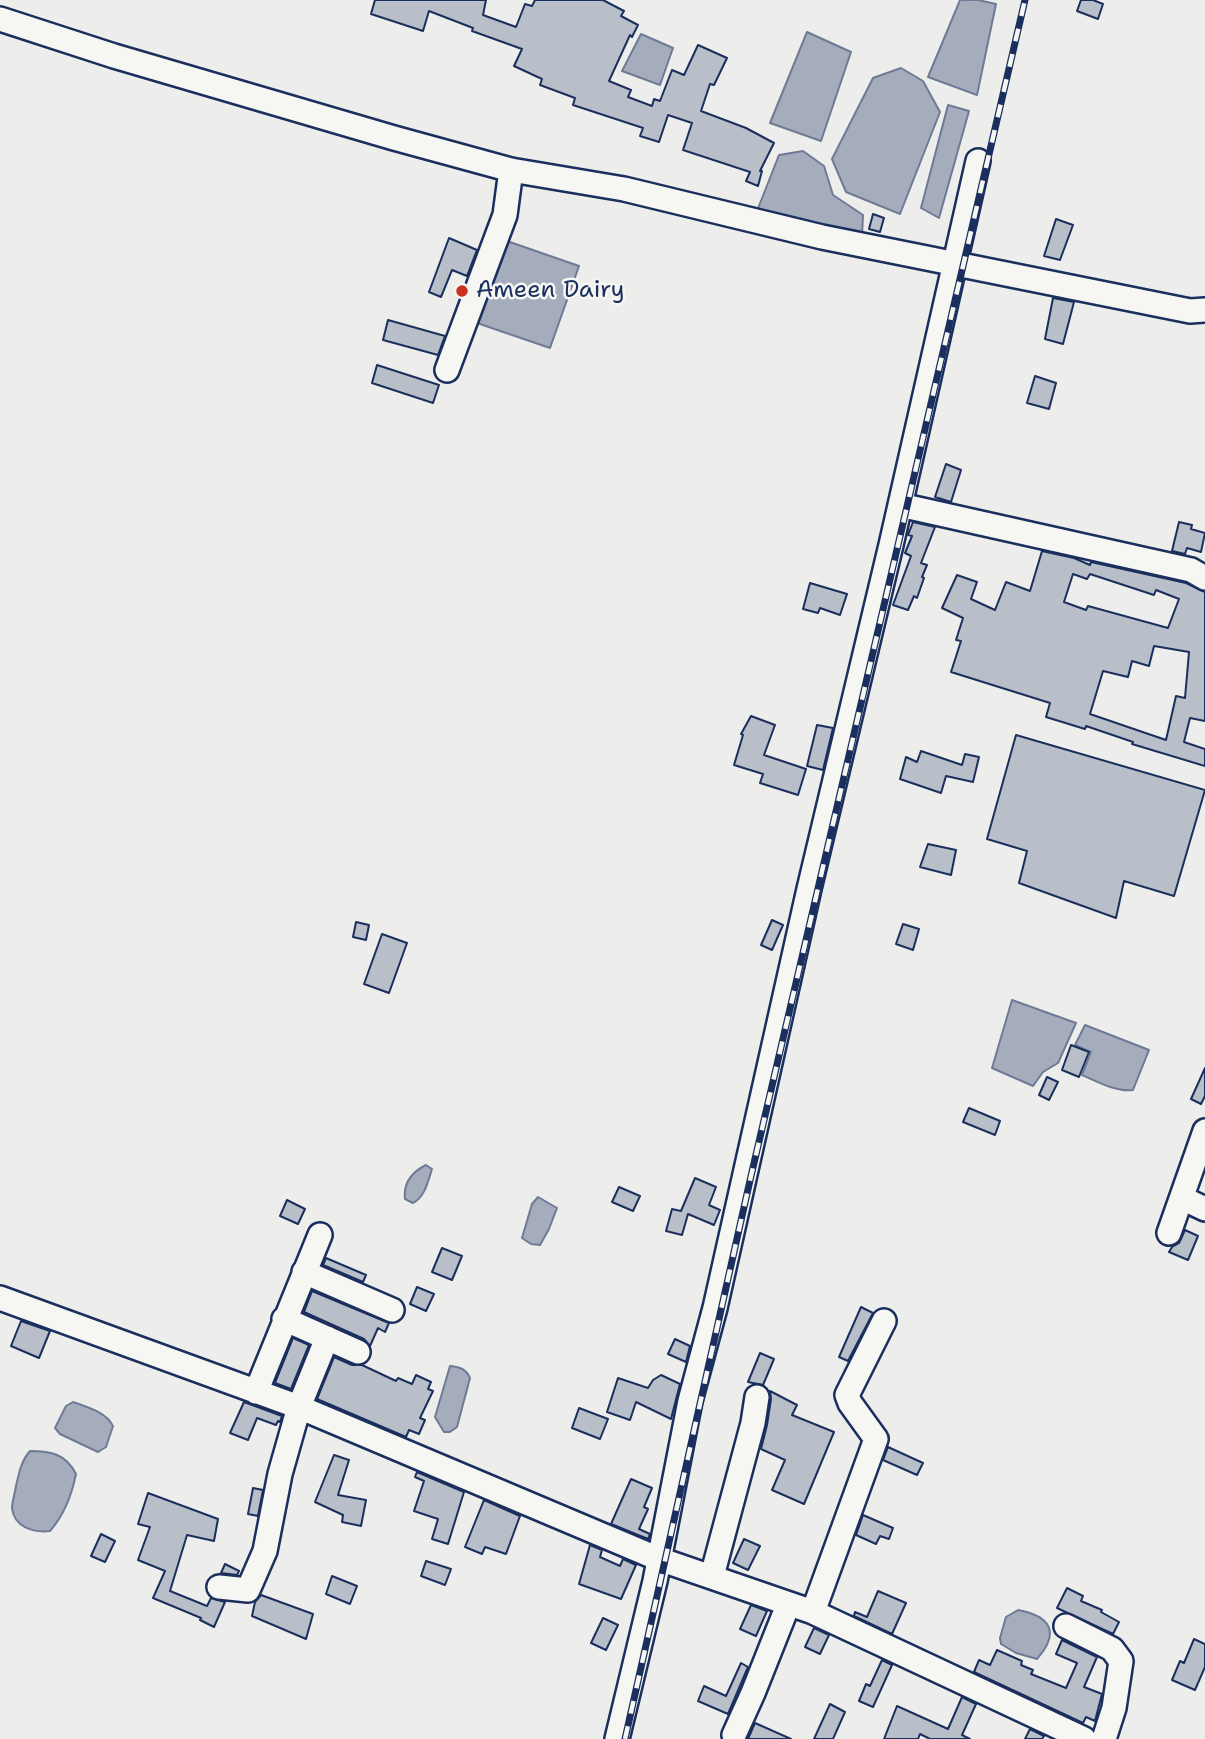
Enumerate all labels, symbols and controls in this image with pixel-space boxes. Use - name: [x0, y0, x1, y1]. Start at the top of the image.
- place label: Ameen Dairy: [476, 277, 624, 305]
- marker: Ameen Dairy: [454, 283, 470, 299]

